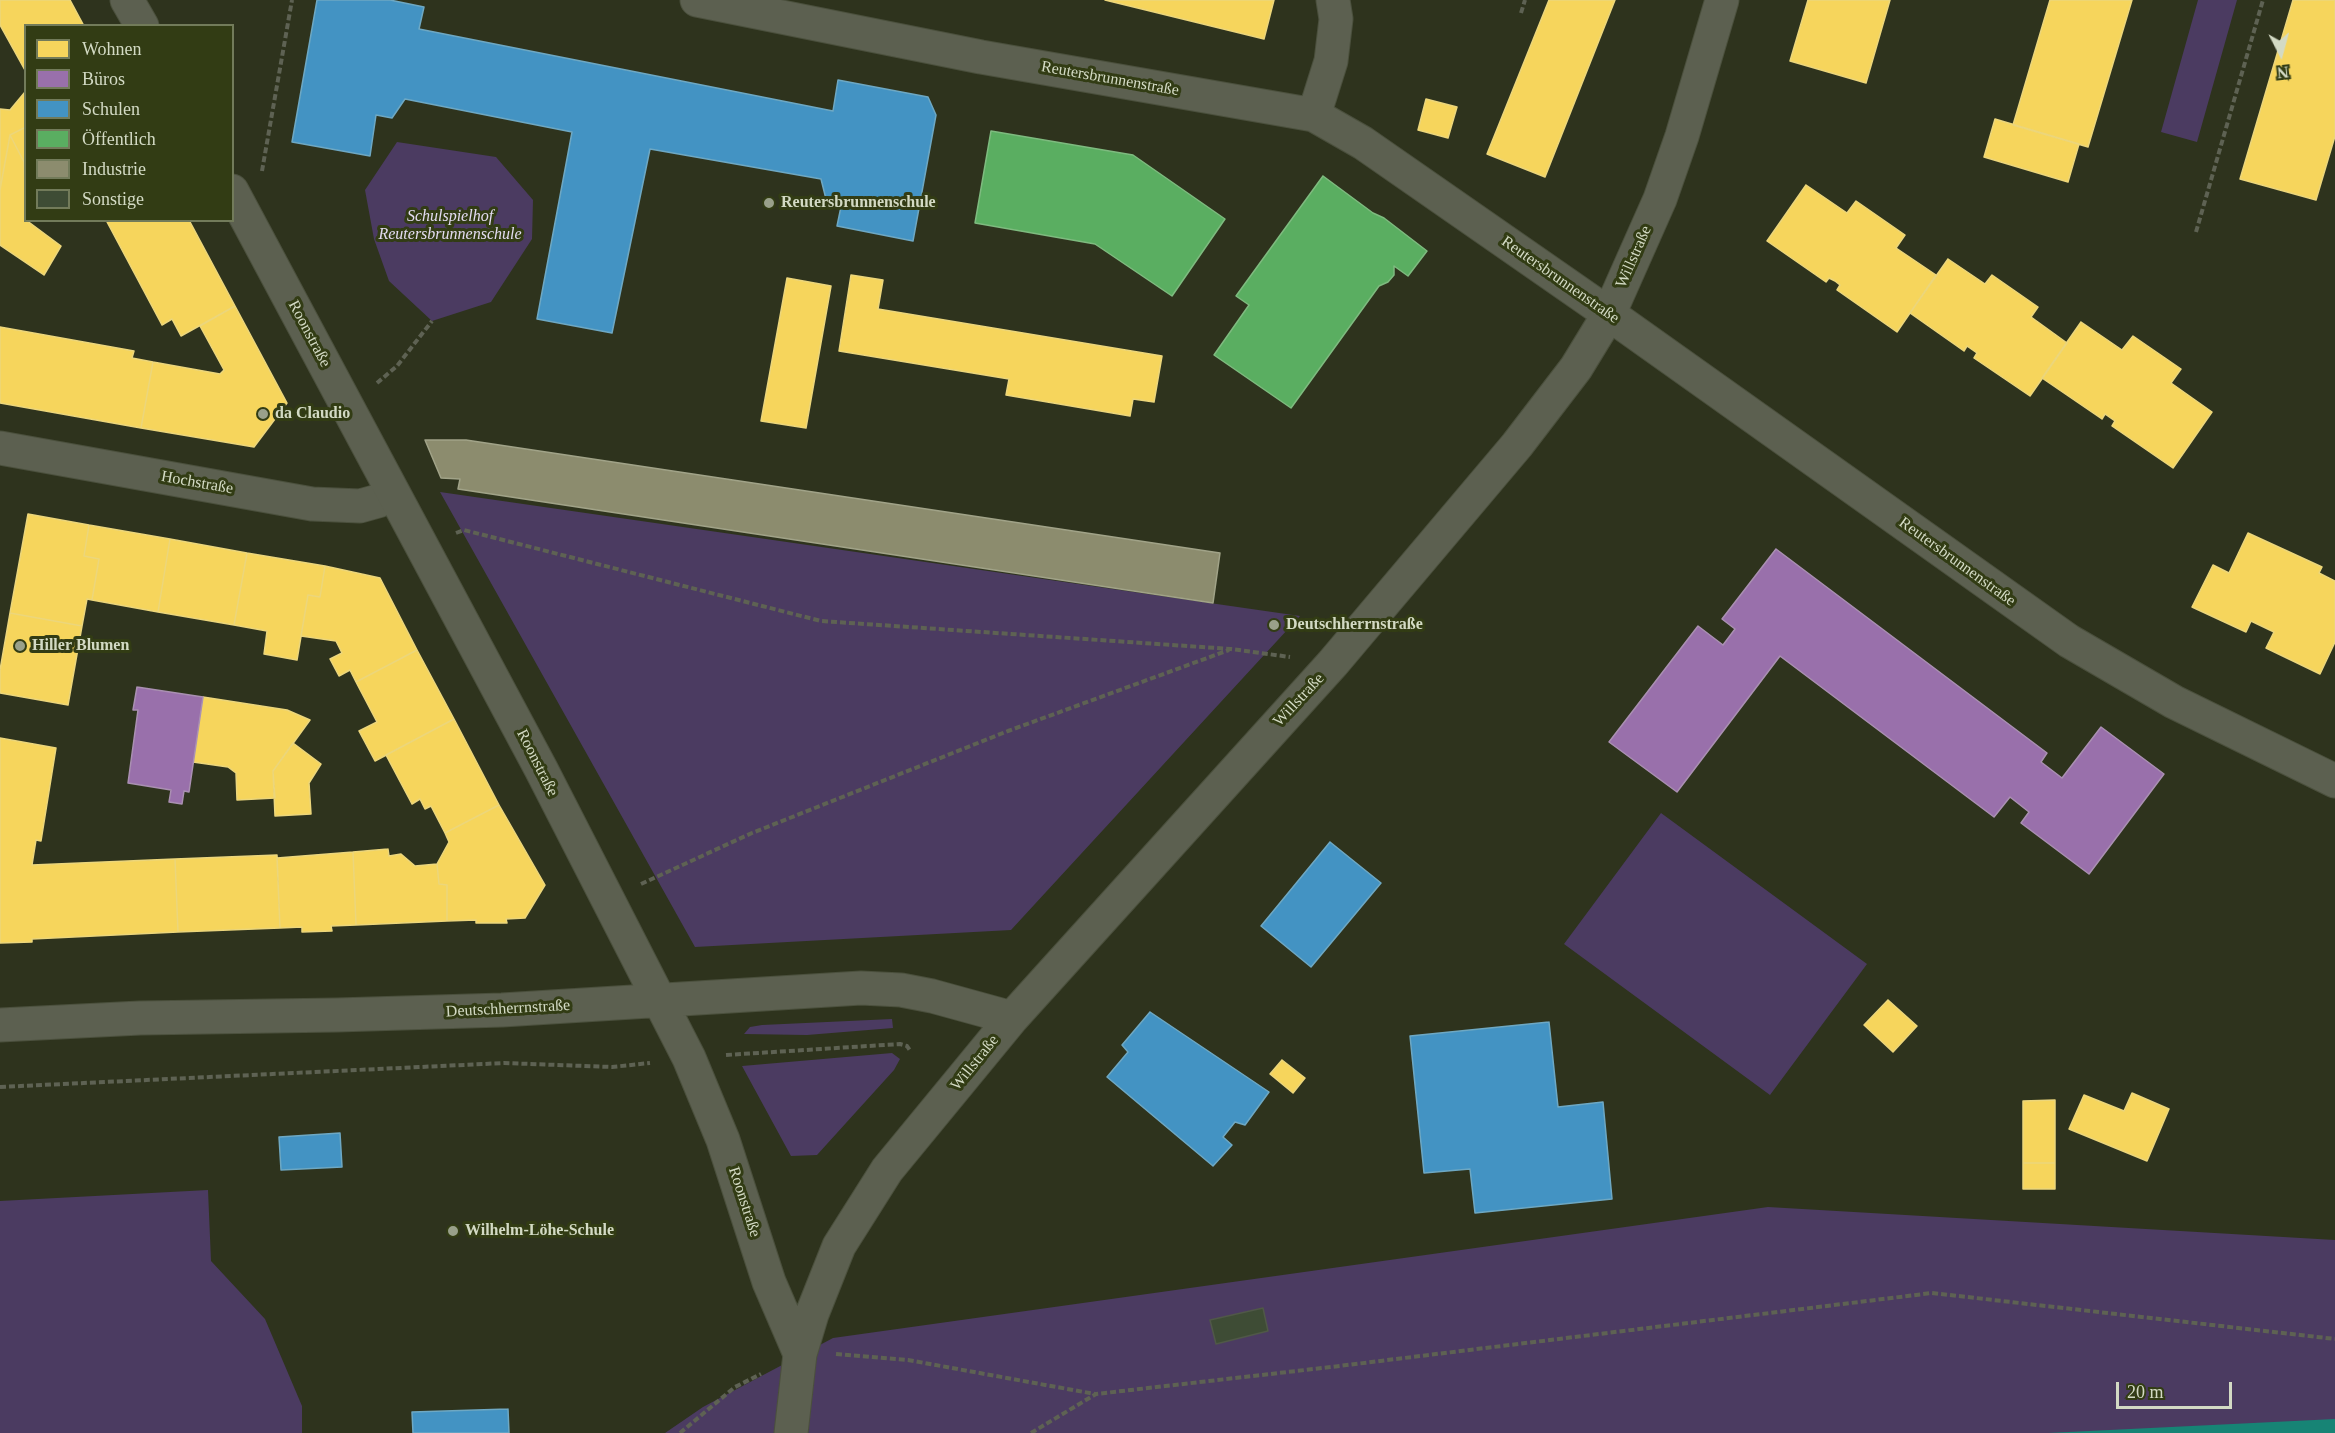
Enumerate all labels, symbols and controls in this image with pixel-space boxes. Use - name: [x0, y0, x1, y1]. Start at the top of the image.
- legend: [24, 24, 234, 222]
- north arrow: [2251, 24, 2311, 84]
- text: Wohnen: [82, 39, 142, 59]
- street label: Reutersbrunnenstraße: [1040, 57, 1180, 101]
- text: N: [2276, 63, 2290, 81]
- text: Büros: [82, 69, 125, 89]
- text: Schulen: [82, 99, 140, 119]
- text: Öffentlich: [82, 129, 156, 149]
- text: Industrie: [82, 159, 146, 179]
- text: Sonstige: [82, 189, 144, 209]
- place label: Reutersbrunnenschule: [781, 193, 936, 213]
- marker: Reutersbrunnenschule: [762, 196, 776, 210]
- park label: Schulspielhof Reutersbrunnenschule: [378, 207, 522, 245]
- street label: Willstraße: [1612, 223, 1656, 291]
- street label: Reutersbrunnenstraße: [1497, 232, 1623, 328]
- street label: Roonstraße: [283, 297, 335, 371]
- place label: da Claudio: [275, 404, 350, 424]
- marker: da Claudio: [256, 407, 270, 421]
- street label: Hochstraße: [159, 467, 235, 499]
- street label: Reutersbrunnenstraße: [1895, 513, 2019, 611]
- place label: Deutschherrnstraße: [1286, 615, 1423, 635]
- marker: Deutschherrnstraße: [1267, 618, 1281, 632]
- place label: Hiller Blumen: [32, 636, 129, 656]
- marker: Hiller Blumen: [13, 639, 27, 653]
- street label: Willstraße: [1269, 669, 1329, 731]
- street label: Roonstraße: [512, 726, 562, 800]
- street label: Deutschherrnstraße: [445, 996, 571, 1022]
- street label: Willstraße: [947, 1031, 1003, 1095]
- street label: Roonstraße: [724, 1164, 764, 1240]
- place label: Wilhelm-Löhe-Schule: [465, 1221, 614, 1241]
- marker: Wilhelm-Löhe-Schule: [446, 1224, 460, 1238]
- scale bar: [2119, 1370, 2234, 1408]
- text: 20 m: [2127, 1382, 2164, 1402]

